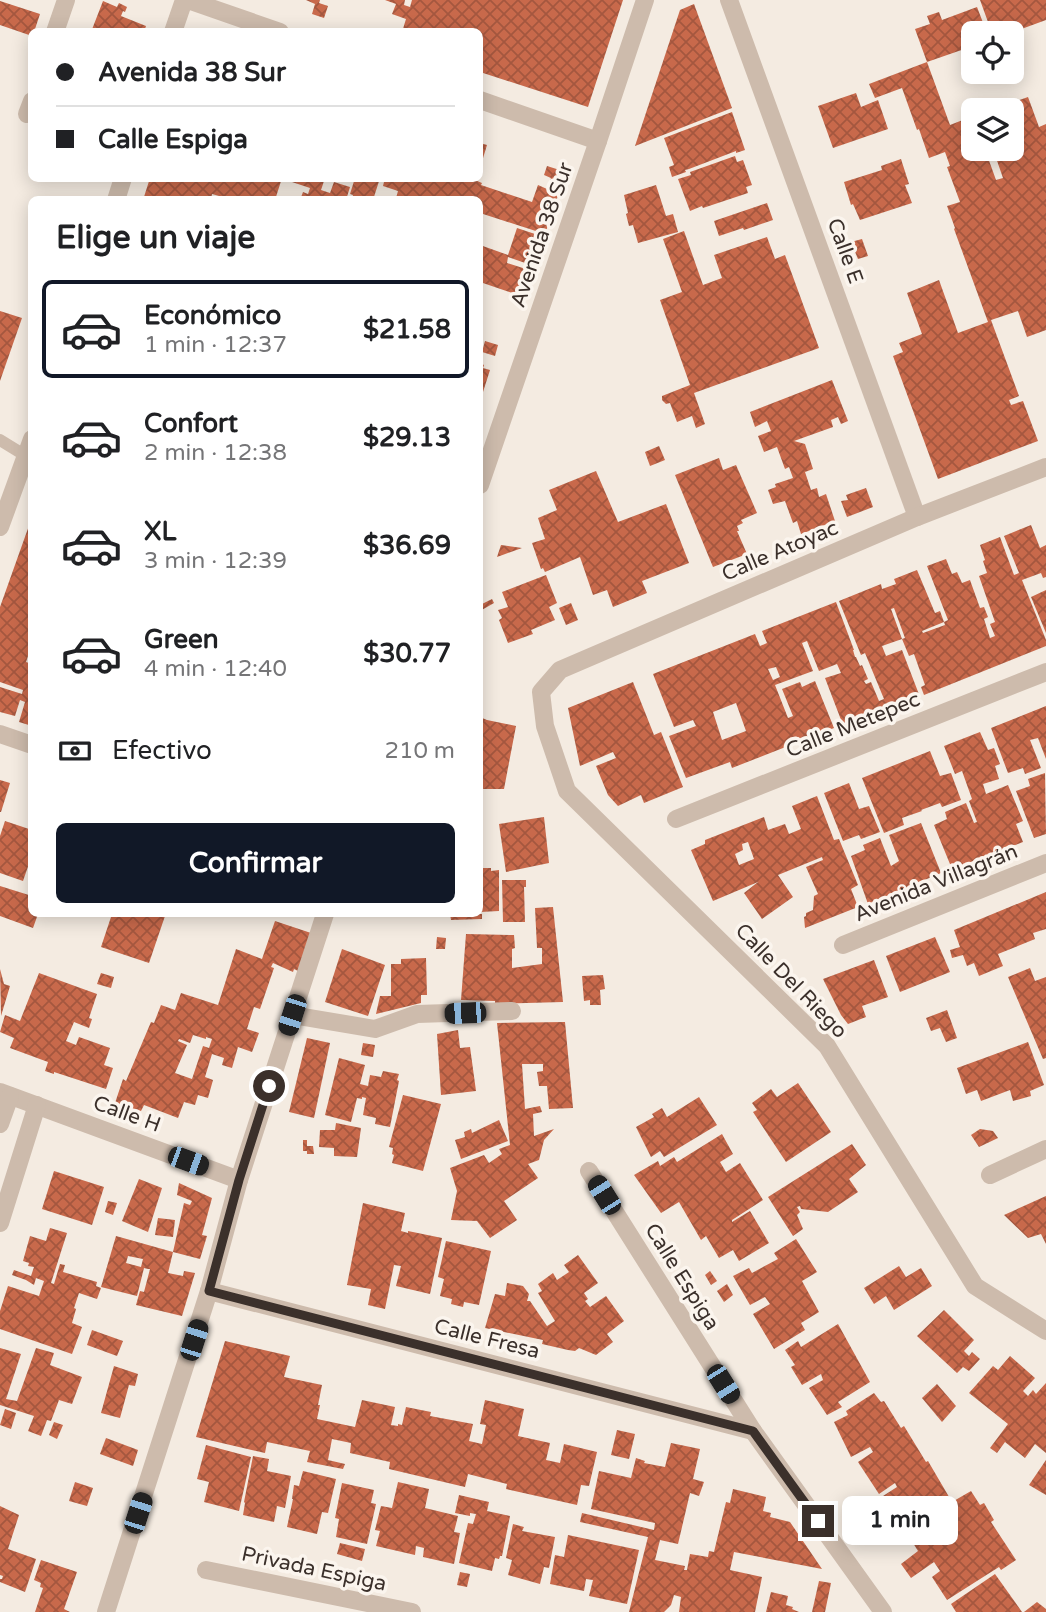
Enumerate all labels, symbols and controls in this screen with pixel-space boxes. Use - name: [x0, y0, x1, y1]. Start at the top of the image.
- map controls: [961, 21, 1024, 161]
- button: locate: [961, 21, 1024, 84]
- text: Avenida 38 Sur: [98, 57, 286, 88]
- button: layers: [961, 98, 1024, 161]
- text: Calle Espiga: [98, 124, 248, 155]
- street label: Avenida 38 Sur: [505, 159, 579, 311]
- street label: Calle E: [822, 215, 868, 287]
- text: Elige un viaje: [56, 219, 255, 257]
- icon: car: [60, 298, 123, 361]
- text: Económico: [144, 300, 281, 331]
- text: $21.58: [363, 314, 451, 345]
- text: 1 min · 12:37: [144, 331, 287, 359]
- icon: car: [60, 406, 123, 469]
- text: Confort: [144, 408, 238, 439]
- text: $29.13: [363, 422, 451, 453]
- text: 2 min · 12:38: [144, 439, 287, 467]
- icon: car: [60, 514, 123, 577]
- street label: Calle Atoyac: [718, 515, 842, 587]
- text: XL: [144, 516, 176, 547]
- text: $36.69: [363, 530, 451, 561]
- text: 3 min · 12:39: [144, 547, 287, 575]
- icon: car: [60, 622, 123, 685]
- text: Green: [144, 624, 219, 655]
- text: $30.77: [363, 638, 451, 669]
- text: 4 min · 12:40: [144, 655, 287, 683]
- street label: Calle Metepec: [782, 687, 924, 763]
- icon: cash: [56, 732, 94, 770]
- text: Efectivo: [112, 735, 212, 766]
- text: 210 m: [385, 737, 455, 765]
- button: Confirmar: [56, 823, 455, 903]
- street label: Avenida Villagrán: [851, 839, 1021, 927]
- street label: Calle Del Riego: [730, 918, 852, 1044]
- car: [276, 992, 309, 1038]
- car: [444, 1002, 487, 1024]
- route start: [253, 1070, 285, 1102]
- street label: Calle H: [90, 1090, 164, 1138]
- car: [165, 1144, 212, 1178]
- car: [584, 1172, 625, 1218]
- street label: Calle Espiga: [639, 1219, 725, 1335]
- street label: Calle Fresa: [432, 1314, 542, 1364]
- car: [178, 1317, 211, 1363]
- car: [703, 1361, 744, 1407]
- car: [122, 1490, 155, 1536]
- callout: 1 min: [842, 1496, 958, 1546]
- route end: [802, 1505, 834, 1537]
- text: 1 min: [869, 1506, 931, 1534]
- street label: Privada Espiga: [239, 1541, 389, 1597]

